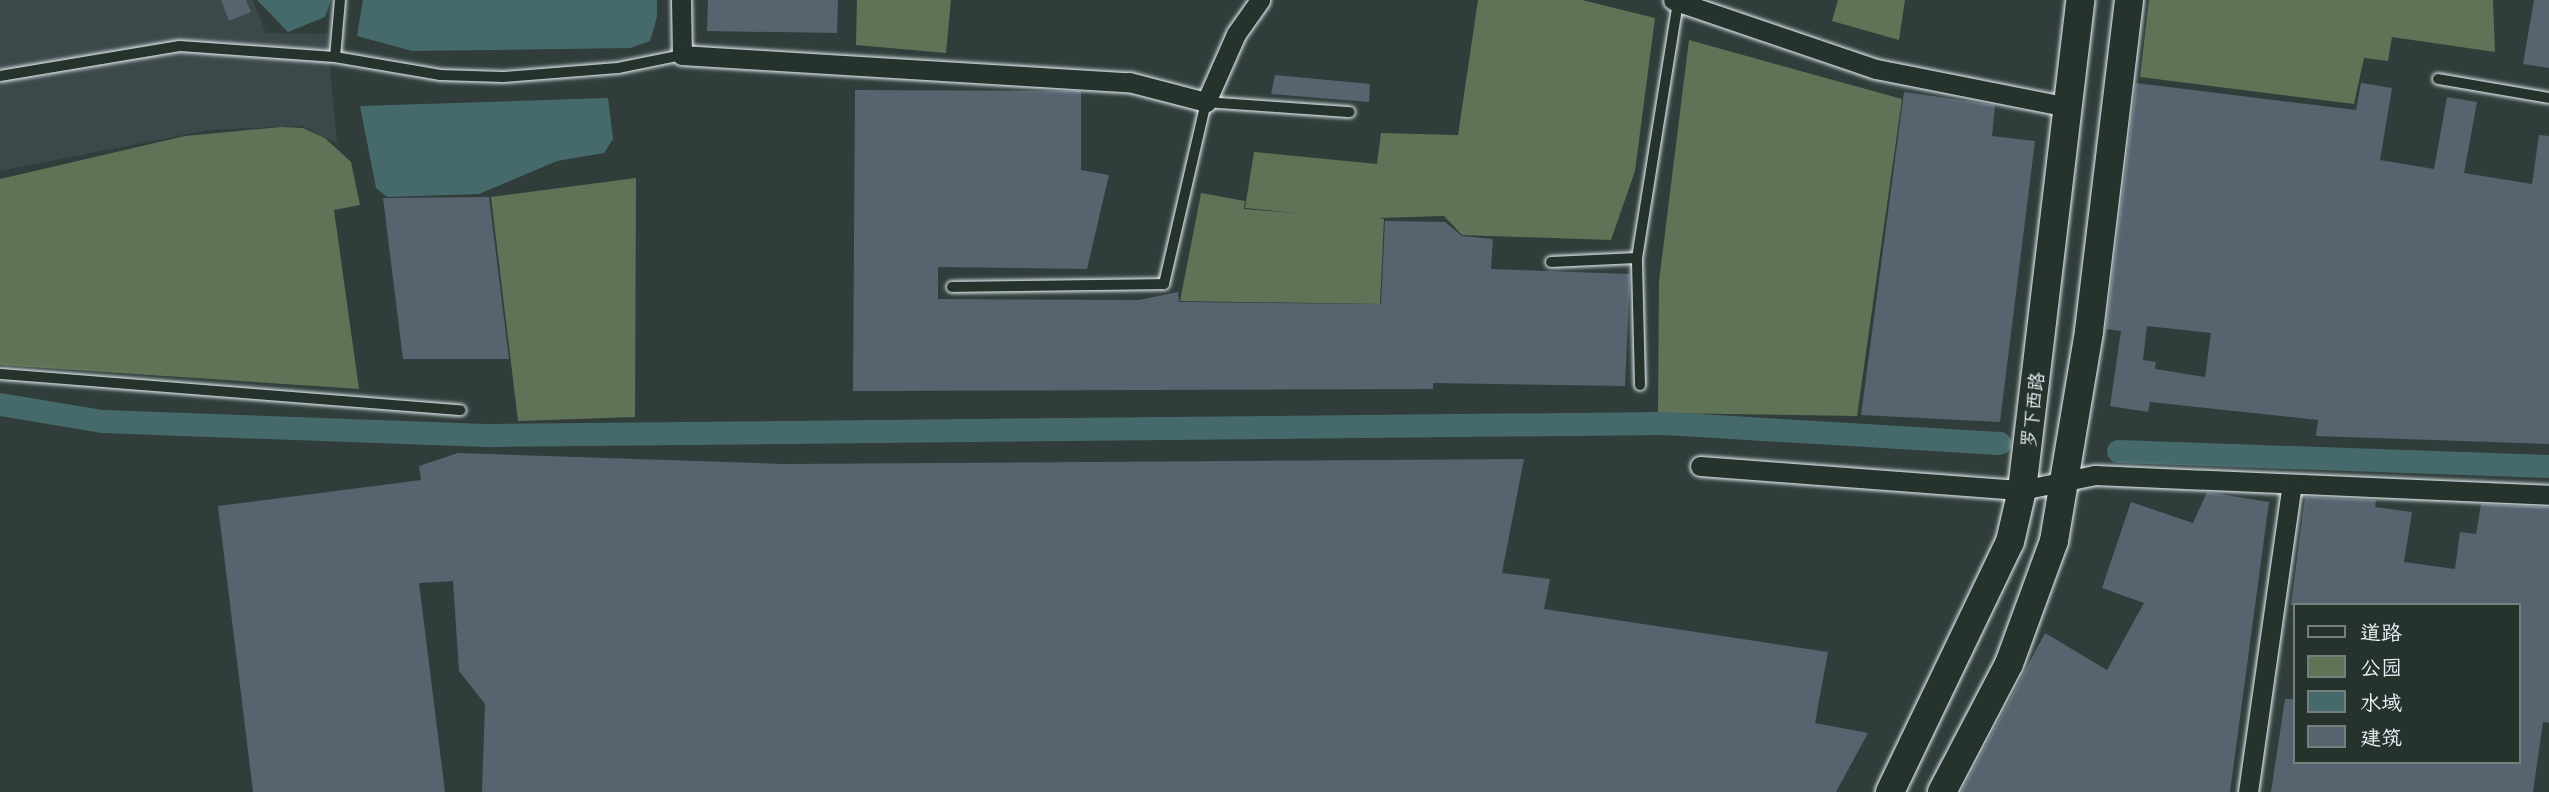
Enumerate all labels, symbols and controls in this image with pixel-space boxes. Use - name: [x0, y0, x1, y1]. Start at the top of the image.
- street label: 罗下西路: [2018, 371, 2050, 449]
- legend: [2294, 603, 2521, 764]
- text: 道路: [2360, 621, 2402, 645]
- text: 公园: [2360, 656, 2402, 680]
- text: 水域: [2360, 691, 2402, 715]
- text: 建筑: [2360, 726, 2402, 750]

